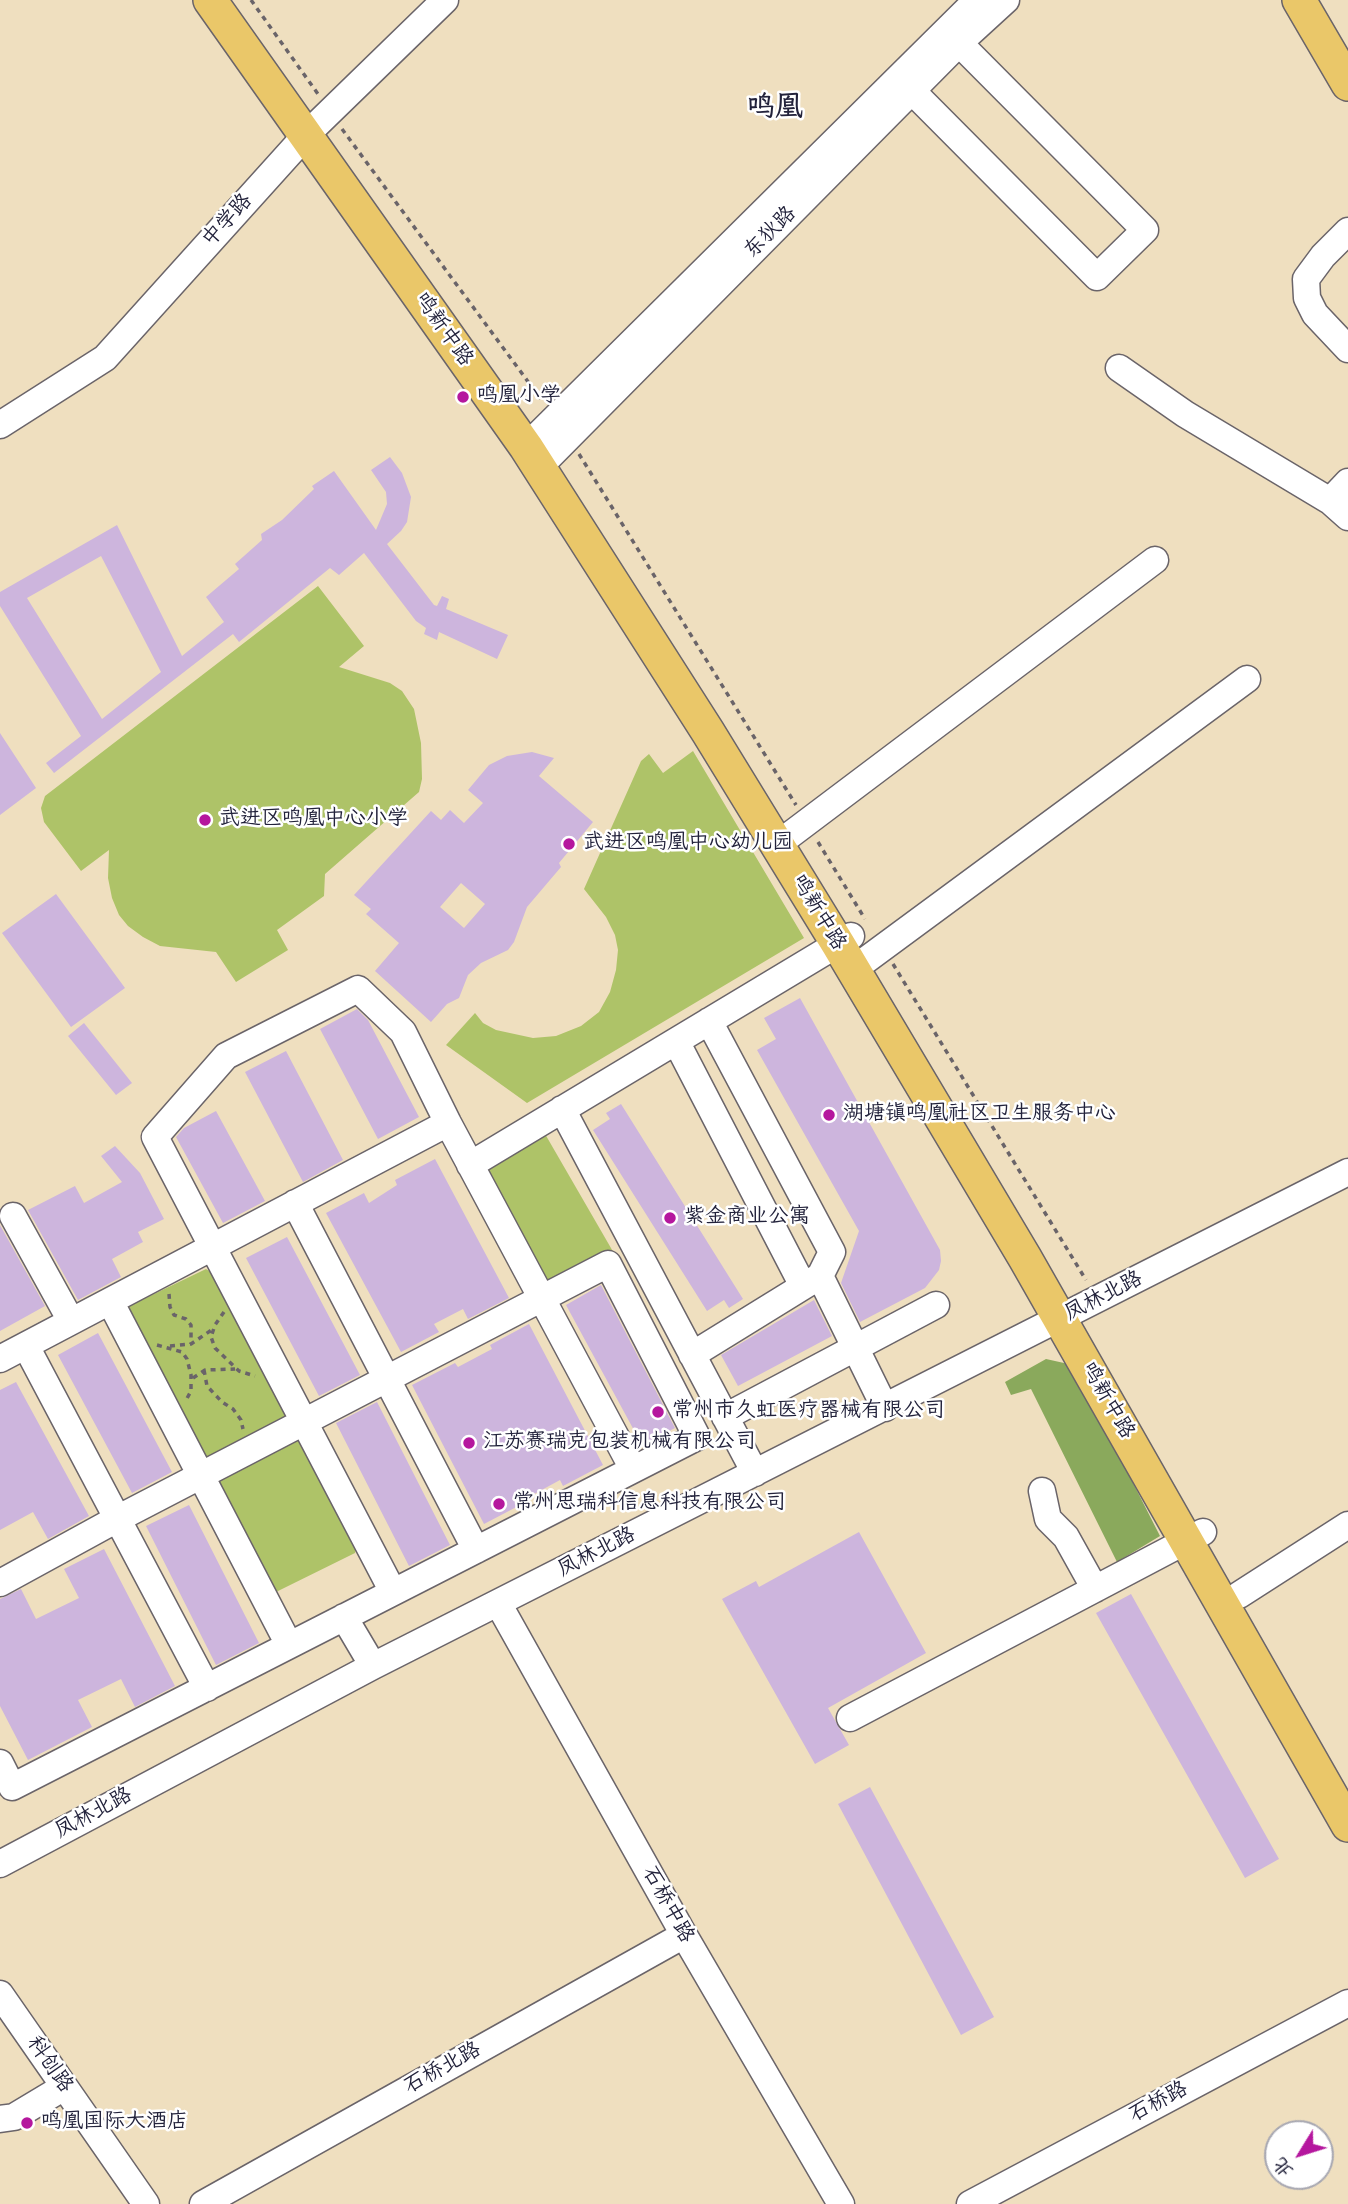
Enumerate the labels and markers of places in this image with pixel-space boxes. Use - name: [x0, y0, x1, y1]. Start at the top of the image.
- place label: 鸣凰小学: [477, 384, 561, 410]
- marker: 鸣凰小学: [455, 389, 471, 405]
- place label: 武进区鸣凰中心小学: [219, 807, 408, 833]
- marker: 武进区鸣凰中心小学: [197, 812, 213, 828]
- place label: 武进区鸣凰中心幼儿园: [583, 831, 793, 857]
- marker: 武进区鸣凰中心幼儿园: [561, 836, 577, 852]
- place label: 湖塘镇鸣凰社区卫生服务中心: [843, 1102, 1116, 1128]
- marker: 湖塘镇鸣凰社区卫生服务中心: [821, 1107, 837, 1123]
- place label: 紫金商业公寓: [684, 1205, 810, 1231]
- marker: 紫金商业公寓: [662, 1210, 678, 1226]
- place label: 常州市久虹医疗器械有限公司: [672, 1399, 945, 1425]
- marker: 常州市久虹医疗器械有限公司: [650, 1404, 666, 1420]
- place label: 江苏赛瑞克包装机械有限公司: [483, 1430, 756, 1456]
- marker: 江苏赛瑞克包装机械有限公司: [461, 1435, 477, 1451]
- place label: 常州思瑞科信息科技有限公司: [513, 1491, 786, 1517]
- marker: 常州思瑞科信息科技有限公司: [491, 1496, 507, 1512]
- place label: 鸣凰国际大酒店: [41, 2110, 188, 2136]
- marker: 鸣凰国际大酒店: [19, 2115, 35, 2131]

